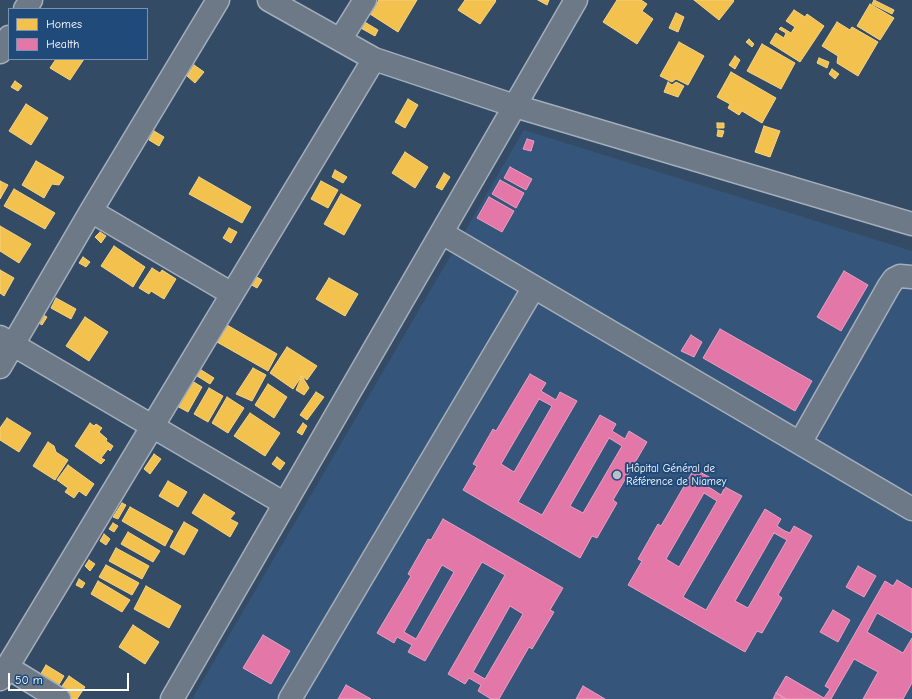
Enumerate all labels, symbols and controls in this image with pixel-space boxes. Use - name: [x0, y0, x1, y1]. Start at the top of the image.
- legend: [8, 8, 148, 60]
- text: Homes: [46, 17, 82, 31]
- text: Health: [46, 37, 79, 51]
- place label: Hôpital Général de Référence de Niamey: [626, 462, 726, 488]
- marker: Hôpital Général de Référence de Niamey: [611, 469, 623, 481]
- scale bar: [10, 665, 131, 691]
- text: 50 m: [15, 673, 43, 687]

